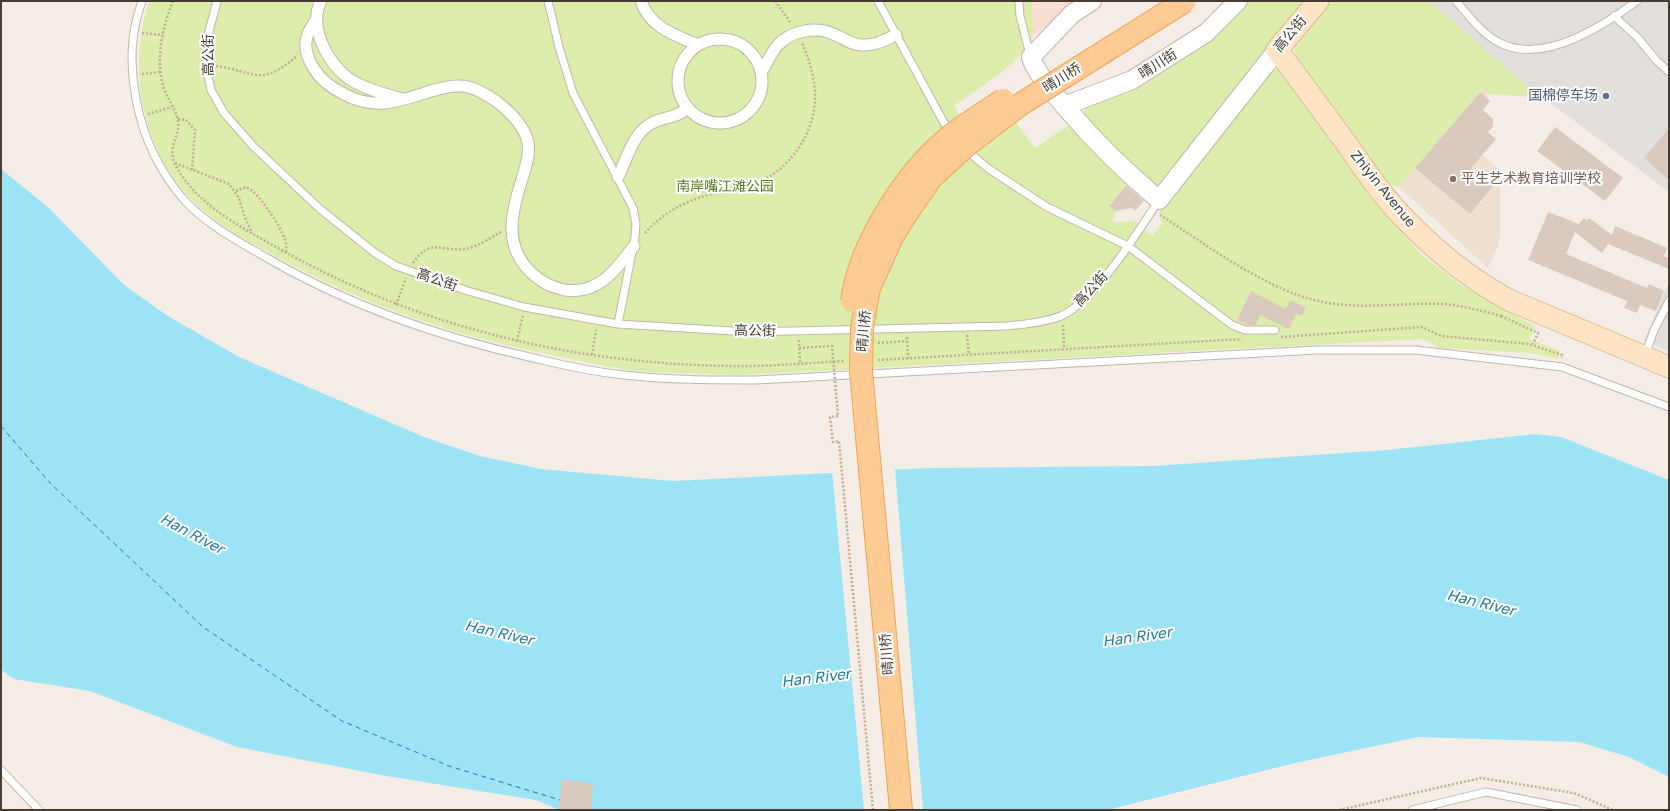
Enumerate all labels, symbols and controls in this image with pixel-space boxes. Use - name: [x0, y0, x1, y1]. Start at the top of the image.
- street label: 高公街: [1270, 13, 1310, 55]
- street label: 高公街: [201, 34, 217, 76]
- street label: 晴川街: [1136, 46, 1180, 82]
- street label: 晴川桥: [1040, 60, 1084, 96]
- place label: 国棉停车场: [1528, 88, 1598, 104]
- marker: 国棉停车场: [1601, 91, 1611, 101]
- street label: Zhiyin Avenue: [1347, 147, 1419, 231]
- place label: 平生艺术教育培训学校: [1461, 171, 1601, 187]
- marker: 平生艺术教育培训学校: [1448, 174, 1458, 184]
- park label: 南岸嘴江滩公园: [676, 179, 774, 195]
- street label: 高公街: [414, 265, 460, 295]
- street label: 高公街: [1071, 268, 1111, 310]
- street label: 晴川桥: [854, 309, 874, 353]
- street label: 高公街: [734, 322, 776, 340]
- water label: Han River: [157, 510, 227, 558]
- water label: Han River: [1445, 586, 1517, 620]
- water label: Han River: [463, 616, 535, 650]
- water label: Han River: [1101, 623, 1173, 651]
- street label: 晴川桥: [877, 632, 897, 676]
- water label: Han River: [780, 665, 852, 691]

